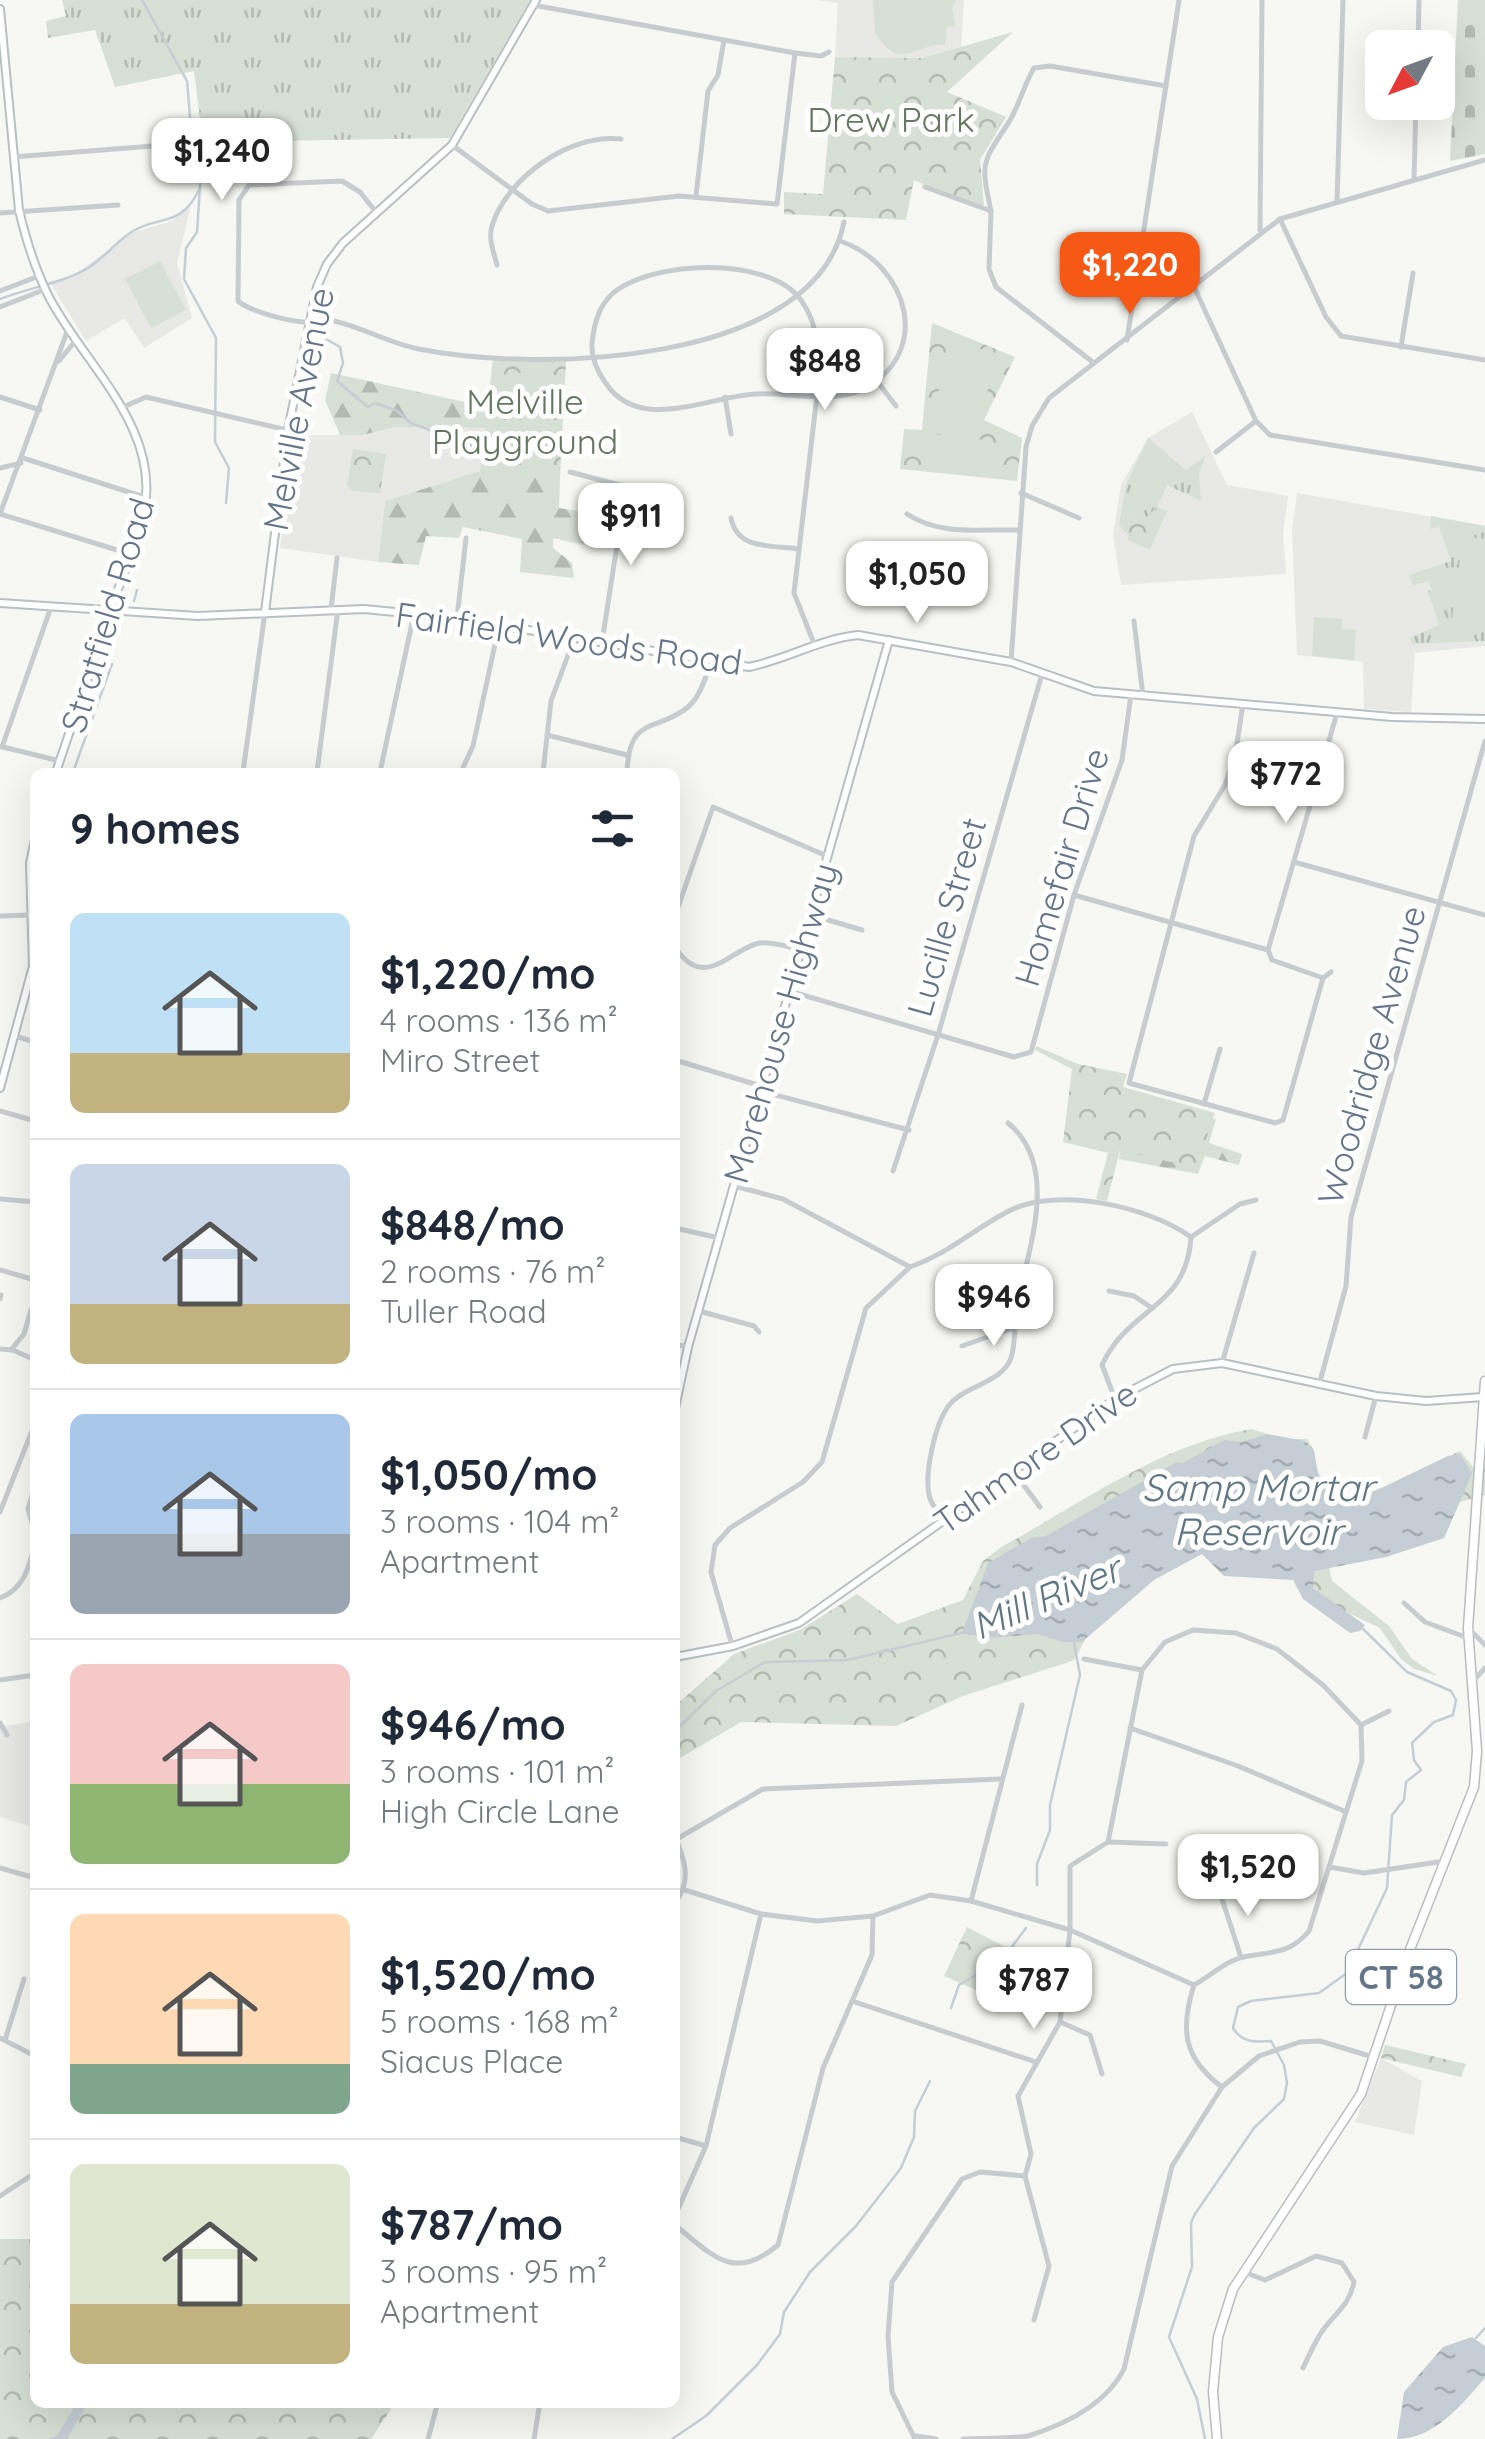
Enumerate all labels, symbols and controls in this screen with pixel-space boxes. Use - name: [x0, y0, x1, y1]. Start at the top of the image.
- north arrow: [1365, 30, 1455, 120]
- map controls: [1365, 30, 1455, 120]
- park label: Drew Park: [807, 97, 975, 141]
- pin: $1,240: [141, 118, 303, 203]
- text: $1,240: [173, 130, 271, 170]
- pin: $1,220: [1049, 232, 1211, 317]
- text: $1,220: [1082, 244, 1178, 284]
- street label: Melville Avenue: [253, 284, 343, 534]
- pin: $848: [766, 328, 884, 413]
- text: $848: [789, 340, 862, 380]
- park label: Melville Playground: [432, 379, 618, 463]
- pin: $911: [572, 483, 690, 568]
- street label: Stratfield Road: [50, 492, 164, 738]
- text: $911: [600, 495, 662, 535]
- pin: $1,050: [836, 541, 998, 626]
- text: $1,050: [868, 553, 966, 593]
- street label: Fairfield Woods Road: [393, 592, 745, 684]
- pin: $772: [1227, 741, 1345, 826]
- street label: Homefair Drive: [1004, 743, 1118, 991]
- text: $772: [1250, 753, 1322, 793]
- icon: filters: [585, 801, 640, 856]
- text: 9 homes: [70, 802, 240, 855]
- street label: Lucille Street: [897, 812, 995, 1022]
- street label: Morehouse Highway: [713, 858, 847, 1188]
- street label: Woodridge Avenue: [1307, 900, 1435, 1210]
- text: $1,220/mo: [380, 947, 595, 1000]
- icon: home: [150, 953, 270, 1073]
- text: 4 rooms · 136 m²: [380, 1000, 618, 1040]
- text: Miro Street: [380, 1040, 540, 1080]
- text: $848/mo: [380, 1198, 565, 1251]
- icon: home: [150, 1204, 270, 1324]
- text: 2 rooms · 76 m²: [380, 1251, 605, 1291]
- pin: $946: [935, 1264, 1053, 1349]
- text: $946: [957, 1276, 1031, 1316]
- text: Tuller Road: [380, 1291, 547, 1331]
- street label: Tahmore Drive: [925, 1371, 1145, 1543]
- text: $1,050/mo: [380, 1448, 598, 1501]
- icon: home: [150, 1454, 270, 1574]
- water label: Samp Mortar Reservoir: [1142, 1463, 1378, 1555]
- text: 3 rooms · 104 m²: [380, 1501, 620, 1541]
- text: Apartment: [380, 1541, 539, 1581]
- water label: Mill River: [964, 1543, 1132, 1650]
- text: $946/mo: [380, 1698, 566, 1751]
- icon: home: [150, 1704, 270, 1824]
- text: 3 rooms · 101 m²: [380, 1751, 614, 1791]
- text: High Circle Lane: [380, 1791, 620, 1831]
- pin: $1,520: [1167, 1834, 1329, 1919]
- text: $1,520: [1200, 1846, 1296, 1886]
- pin: $787: [975, 1947, 1093, 2032]
- text: $1,520/mo: [380, 1948, 596, 2001]
- road number: CT 58: [1346, 1950, 1456, 2004]
- icon: home: [150, 1954, 270, 2074]
- text: $787: [998, 1959, 1070, 1999]
- text: 5 rooms · 168 m²: [380, 2001, 619, 2041]
- text: Siacus Place: [380, 2041, 563, 2081]
- text: $787/mo: [380, 2198, 563, 2251]
- icon: home: [150, 2204, 270, 2324]
- text: 3 rooms · 95 m²: [380, 2251, 607, 2291]
- text: Apartment: [380, 2291, 539, 2331]

